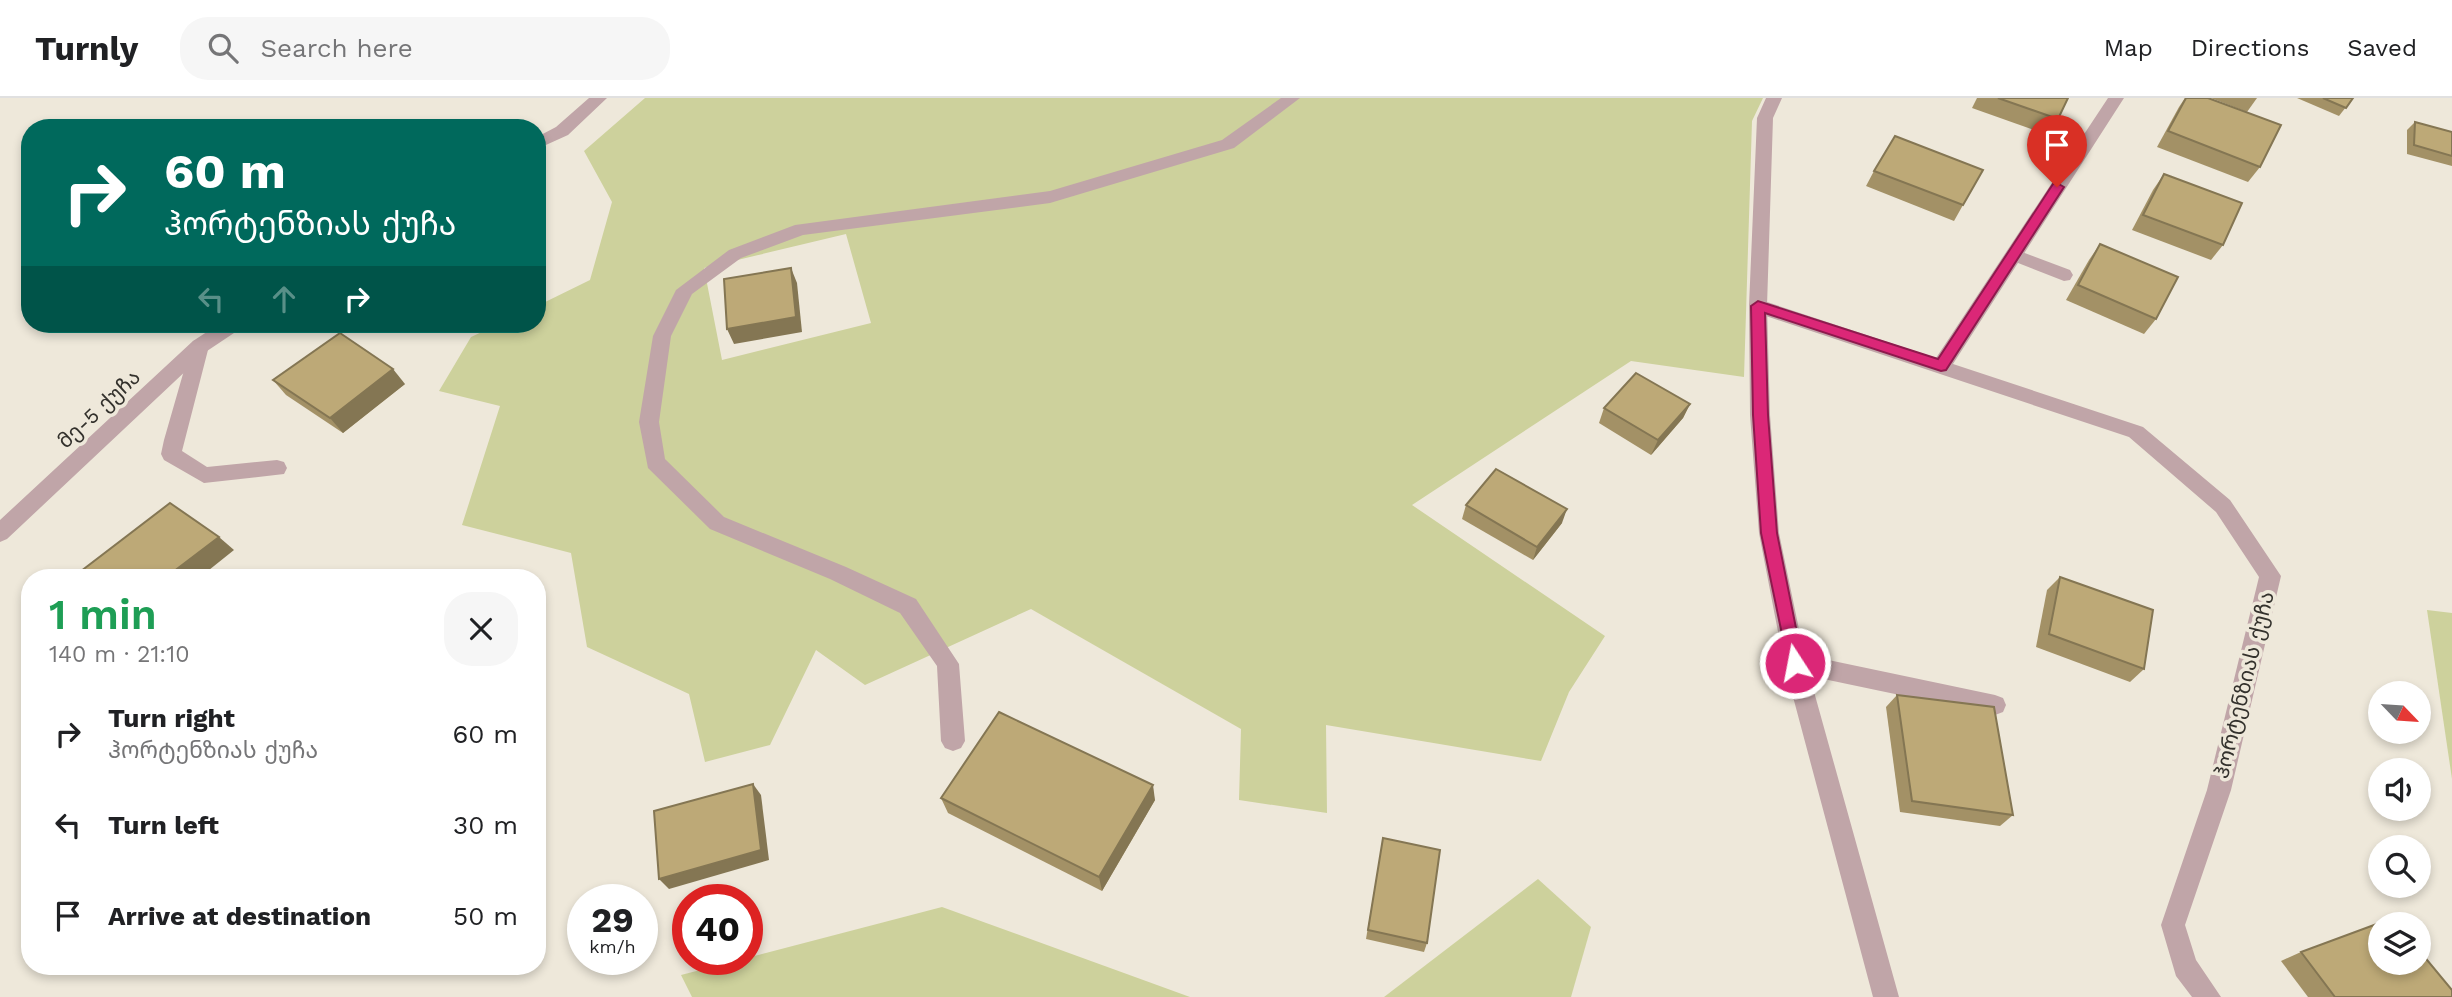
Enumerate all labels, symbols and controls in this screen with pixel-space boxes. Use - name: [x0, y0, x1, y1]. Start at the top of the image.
- search box: [180, 17, 670, 80]
- text: Turnly: [35, 29, 138, 68]
- icon: search: [204, 29, 242, 67]
- text: Search here: [260, 33, 413, 63]
- text: Map: [2104, 34, 2153, 62]
- text: Directions: [2191, 34, 2309, 62]
- text: Saved: [2347, 34, 2417, 62]
- pin: [2027, 115, 2087, 187]
- icon: arrive: [2038, 126, 2076, 164]
- text: 60 m: [164, 142, 286, 200]
- icon: right: [49, 147, 140, 238]
- text: ჰორტენზიას ქუჩა: [164, 205, 456, 243]
- icon: left: [192, 280, 230, 318]
- icon: ahead: [265, 280, 303, 318]
- icon: right: [338, 280, 376, 318]
- street label: მე-5 ქუჩა: [52, 364, 145, 453]
- street label: ჰორტენზიას ქუჩა: [2208, 589, 2279, 781]
- text: 1 min: [49, 590, 157, 639]
- button: close: [444, 592, 518, 666]
- position arrow: [1758, 626, 1832, 700]
- text: 140 m · 21:10: [49, 641, 189, 668]
- north arrow: [2368, 681, 2431, 744]
- map controls: [2368, 681, 2431, 975]
- text: Turn right: [108, 703, 235, 733]
- icon: right: [49, 715, 87, 753]
- text: 60 m: [452, 719, 518, 749]
- text: ჰორტენზიას ქუჩა: [108, 737, 318, 764]
- button: sound: [2368, 758, 2431, 821]
- icon: left: [49, 806, 87, 844]
- text: Turn left: [108, 810, 219, 840]
- text: 30 m: [453, 810, 518, 840]
- button: search: [2368, 835, 2431, 898]
- speed limit sign: 40: [672, 884, 763, 975]
- icon: arrive: [49, 897, 87, 935]
- text: 29: [591, 899, 634, 941]
- text: Arrive at destination: [108, 901, 371, 931]
- text: 50 m: [453, 901, 518, 931]
- button: layers: [2368, 912, 2431, 975]
- text: km/h: [589, 936, 636, 957]

